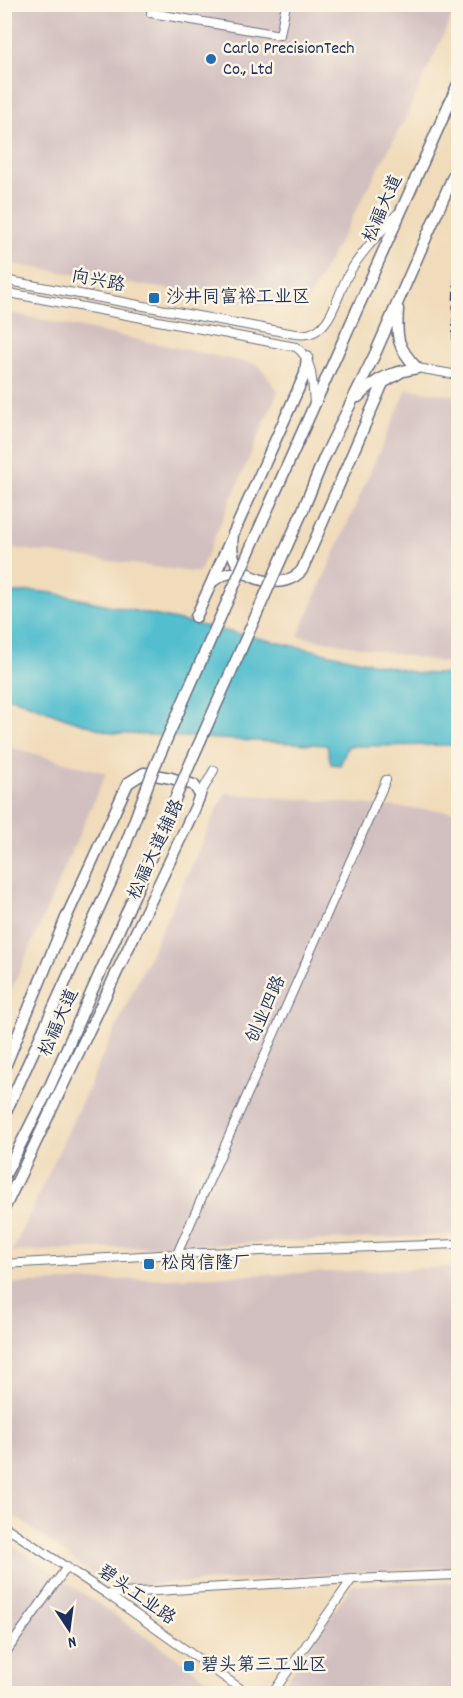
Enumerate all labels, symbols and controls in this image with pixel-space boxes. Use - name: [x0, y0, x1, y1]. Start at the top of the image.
- place label: Carlo PrecisionTech Co., Ltd: [223, 37, 355, 83]
- marker: Carlo PrecisionTech Co., Ltd: [204, 52, 218, 66]
- street label: 松福大道: [358, 171, 410, 247]
- street label: 向兴路: [69, 265, 127, 299]
- place label: 沙井同富裕工业区: [166, 286, 310, 311]
- marker: 沙井同富裕工业区: [147, 291, 161, 305]
- street label: 松福大道辅路: [123, 796, 191, 904]
- street label: 创业四路: [241, 972, 293, 1048]
- street label: 松福大道: [34, 985, 86, 1061]
- place label: 松岗信隆厂: [161, 1252, 251, 1277]
- marker: 松岗信隆厂: [142, 1257, 156, 1271]
- street label: 碧头工业路: [92, 1560, 180, 1632]
- north arrow: [39, 1599, 99, 1659]
- text: N: [65, 1629, 78, 1653]
- place label: 碧头第三工业区: [201, 1654, 327, 1679]
- marker: 碧头第三工业区: [182, 1659, 196, 1673]

